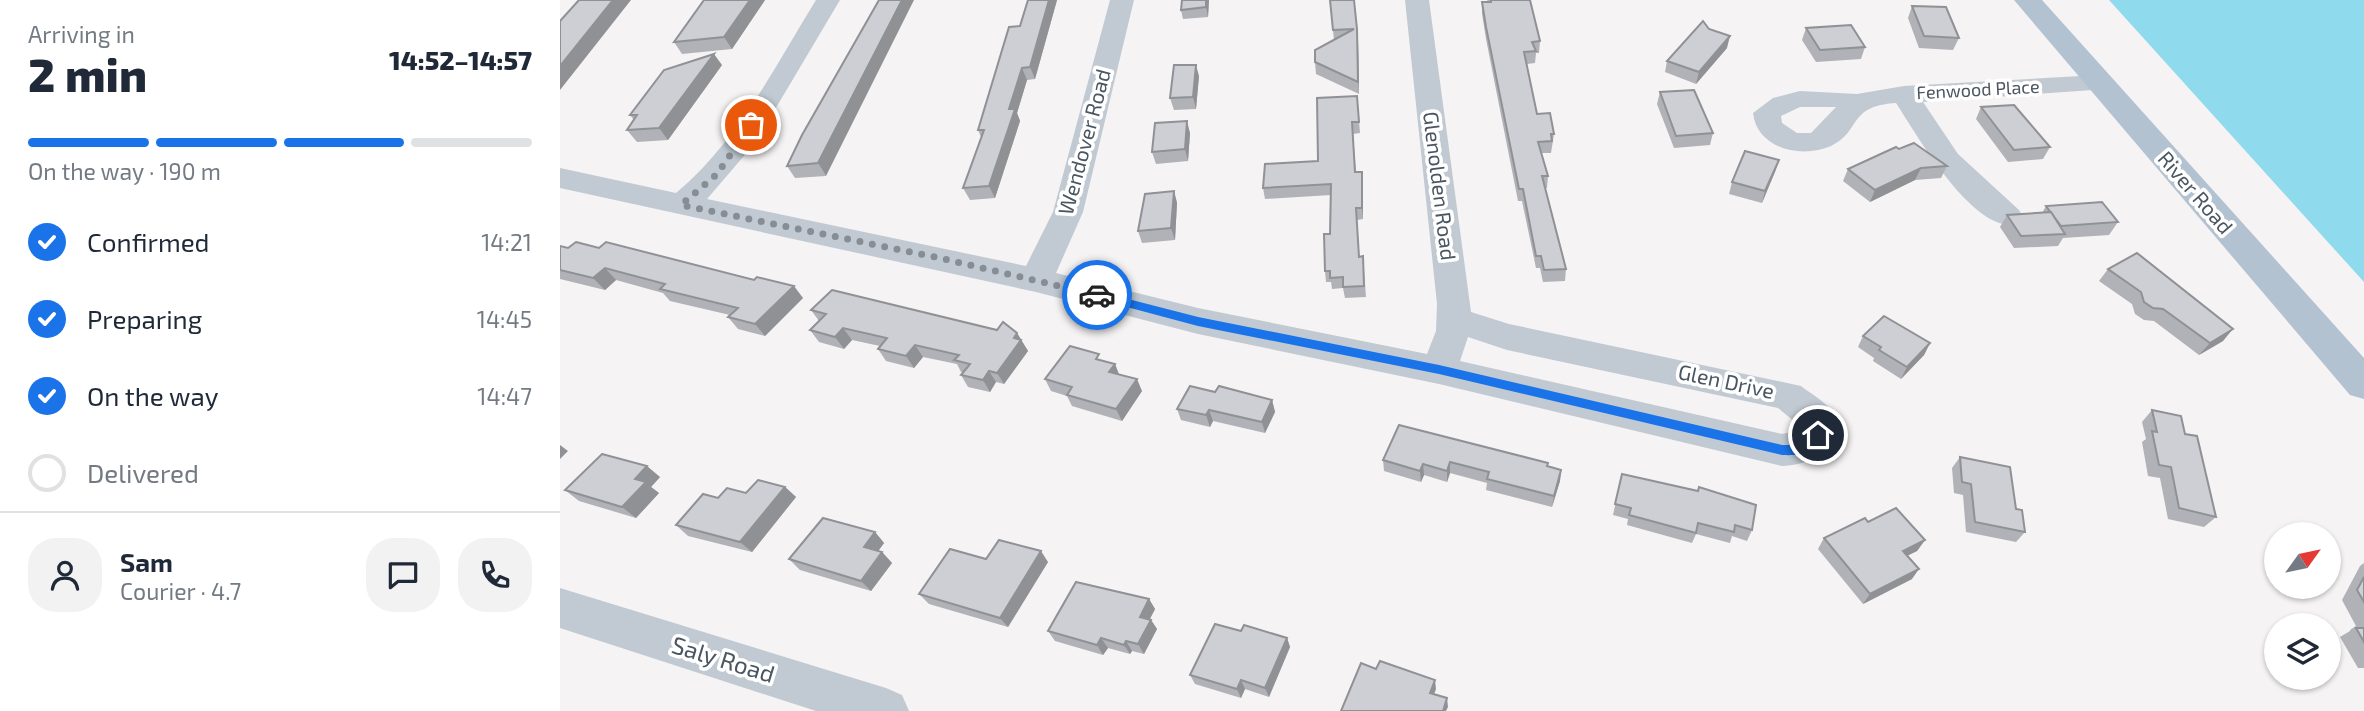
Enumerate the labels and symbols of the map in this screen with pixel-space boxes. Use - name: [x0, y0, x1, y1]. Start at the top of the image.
- street label: Wendover Road: [1052, 66, 1115, 217]
- street label: Fenwood Place: [1916, 75, 2040, 103]
- pin: [721, 95, 781, 155]
- street label: Glenolden Road: [1419, 110, 1462, 262]
- street label: River Road: [2153, 146, 2239, 239]
- courier: [1062, 260, 1132, 330]
- street label: Glen Drive: [1676, 358, 1777, 403]
- pin: [1788, 405, 1848, 465]
- north arrow: [2264, 522, 2342, 598]
- street label: Saly Road: [668, 629, 778, 688]

